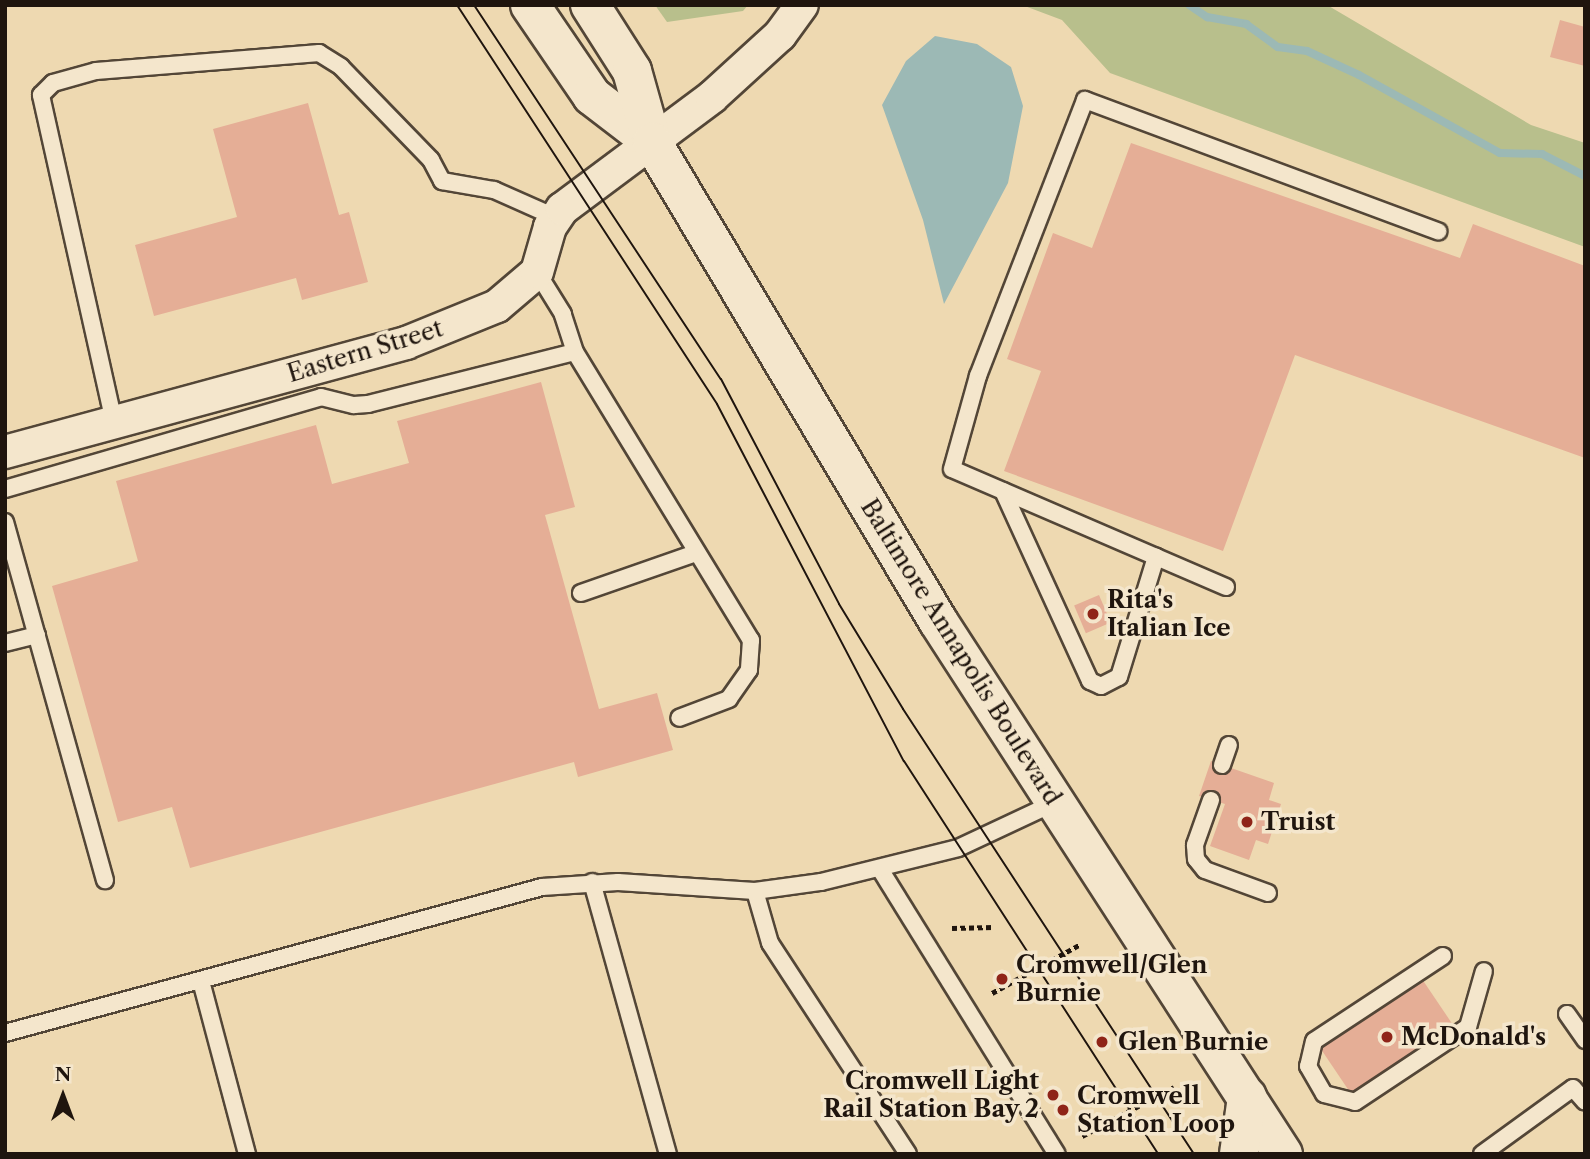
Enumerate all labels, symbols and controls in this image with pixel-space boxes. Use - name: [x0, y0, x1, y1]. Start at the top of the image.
- street label: Eastern Street: [284, 314, 446, 388]
- street label: Baltimore Annapolis Boulevard: [854, 493, 1068, 811]
- place label: Rita's Italian Ice: [1107, 586, 1231, 642]
- marker: Rita's Italian Ice: [1085, 606, 1101, 622]
- place label: Truist: [1261, 808, 1335, 836]
- marker: Truist: [1239, 814, 1255, 830]
- place label: Cromwell/Glen Burnie: [1016, 951, 1207, 1007]
- marker: Cromwell/Glen Burnie: [994, 971, 1010, 987]
- place label: McDonald's: [1401, 1023, 1546, 1051]
- place label: Glen Burnie: [1118, 1028, 1268, 1056]
- marker: McDonald's: [1379, 1029, 1395, 1045]
- marker: Glen Burnie: [1092, 1032, 1112, 1052]
- north arrow: [28, 1061, 98, 1131]
- text: N: [55, 1063, 71, 1086]
- place label: Cromwell Light Rail Station Bay 2: [823, 1067, 1039, 1123]
- place label: Cromwell Station Loop: [1077, 1082, 1235, 1138]
- marker: Cromwell Light Rail Station Bay 2: [1045, 1087, 1061, 1103]
- marker: Cromwell Station Loop: [1055, 1102, 1071, 1118]

